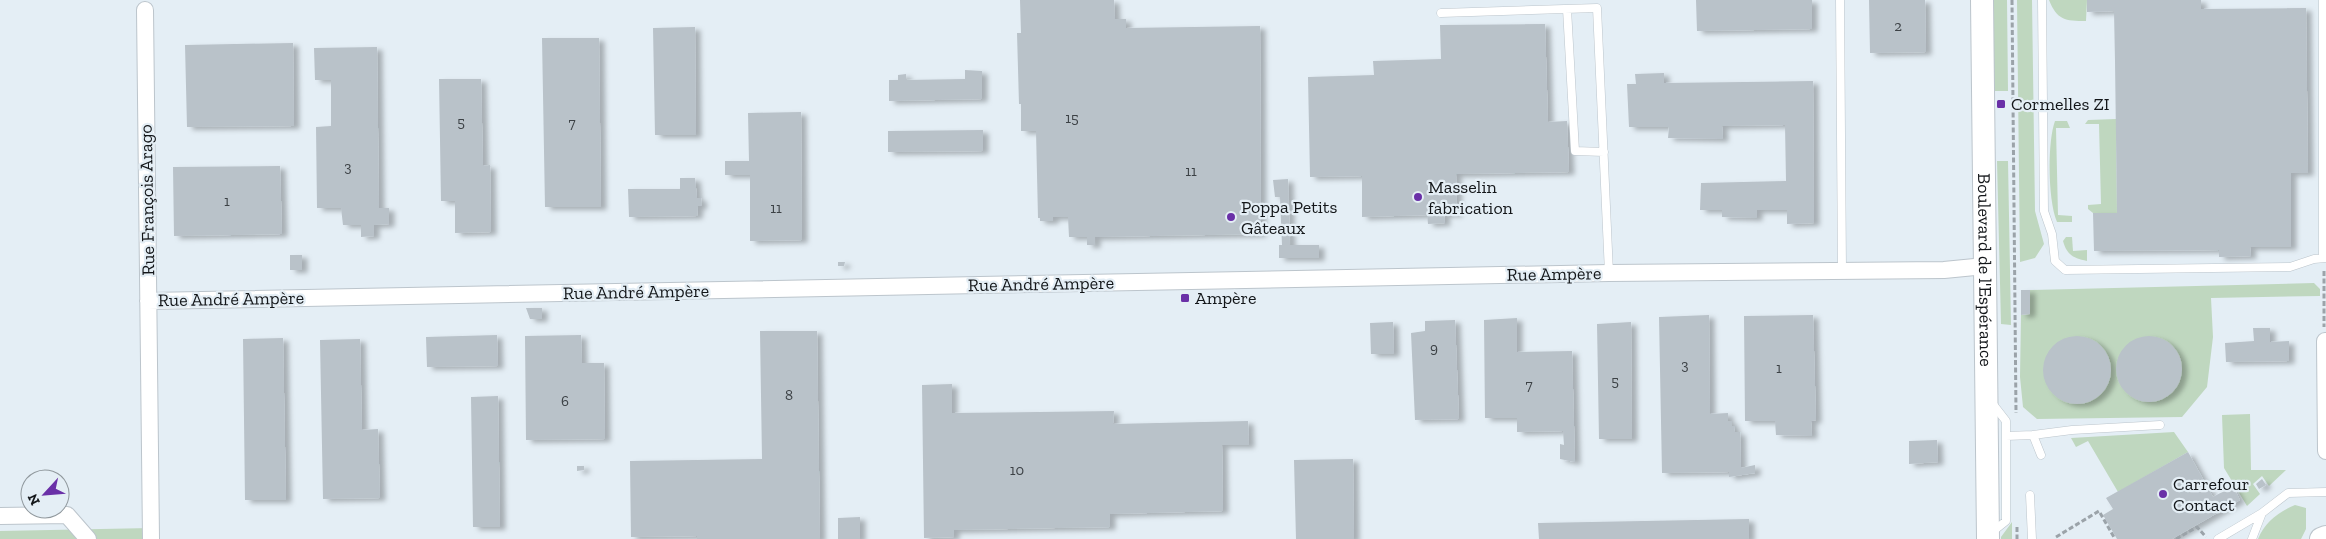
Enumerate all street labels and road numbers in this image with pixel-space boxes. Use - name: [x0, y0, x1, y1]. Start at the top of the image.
- street label: Rue François Arago: [135, 124, 159, 276]
- street label: Boulevard de l'Espérance: [1973, 173, 1997, 367]
- street label: Rue Ampère: [1506, 262, 1602, 286]
- street label: Rue André Ampère: [968, 272, 1114, 296]
- street label: Rue André Ampère: [563, 280, 709, 304]
- street label: Rue André Ampère: [158, 287, 304, 311]

